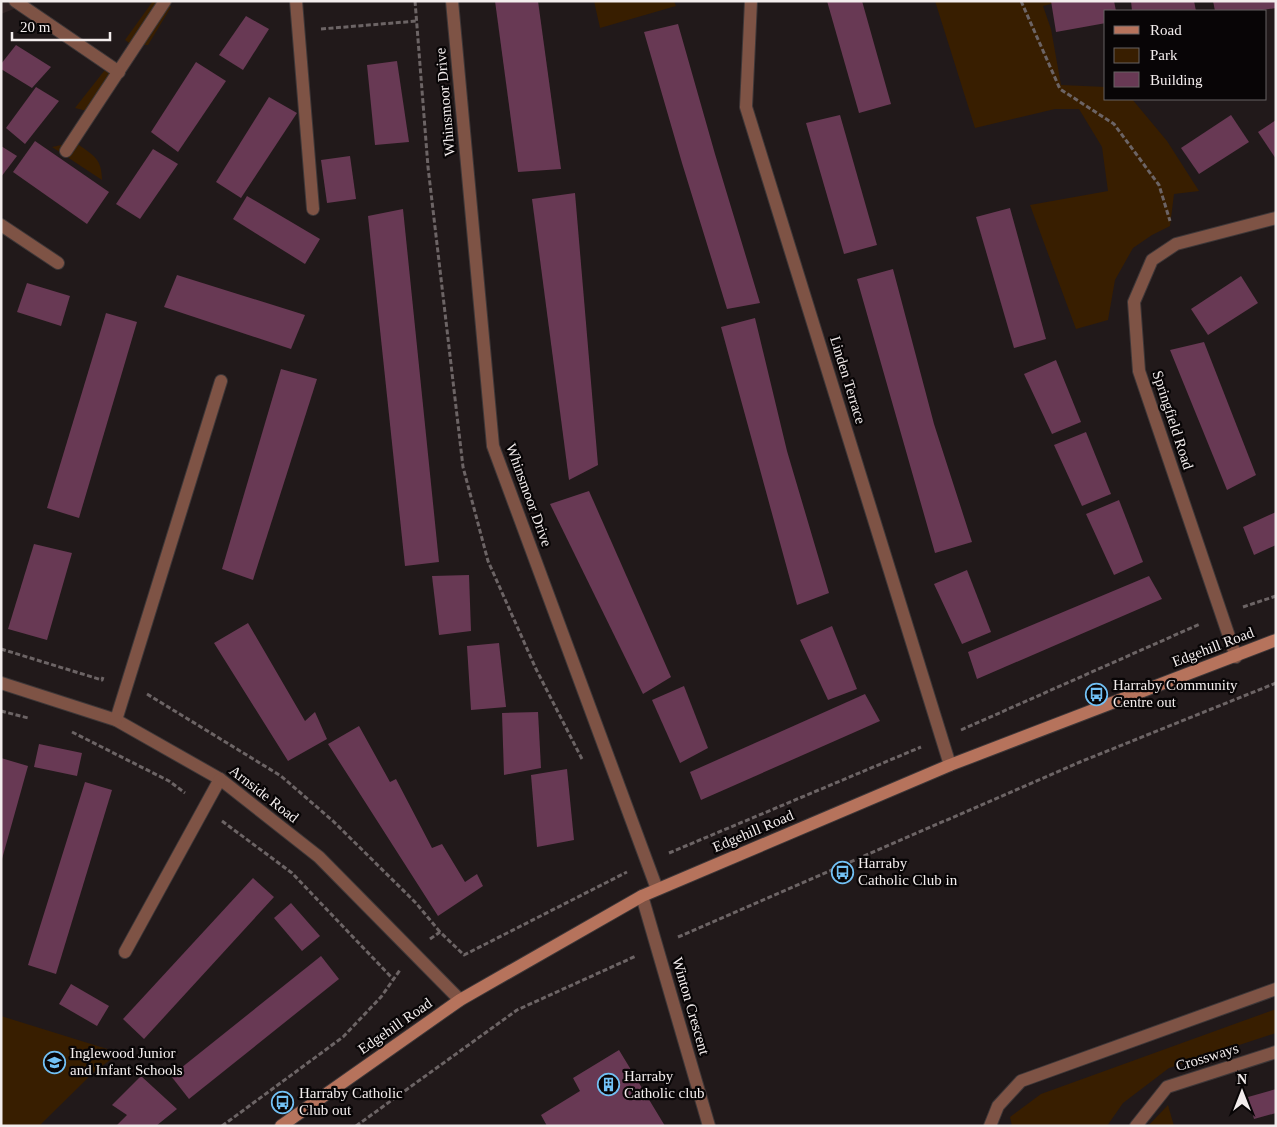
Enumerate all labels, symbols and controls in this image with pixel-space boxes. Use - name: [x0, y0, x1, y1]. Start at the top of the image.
- scale bar: [12, 10, 110, 42]
- legend: [1104, 10, 1267, 100]
- text: 20 m: [20, 19, 51, 35]
- text: Road: [1150, 22, 1182, 38]
- street label: Whinsmoor Drive: [432, 47, 458, 157]
- text: Park: [1150, 47, 1178, 63]
- text: Building: [1150, 72, 1203, 88]
- street label: Linden Terrace: [827, 334, 869, 426]
- street label: Springfield Road: [1149, 369, 1197, 472]
- street label: Whinsmoor Drive: [503, 441, 555, 549]
- street label: Edgehill Road: [1170, 624, 1257, 670]
- place label: Harraby Community Centre out: [1113, 677, 1238, 710]
- bus stop icon: Harraby Community Centre out: [1085, 682, 1109, 706]
- street label: Arnside Road: [226, 762, 302, 826]
- street label: Edgehill Road: [710, 807, 796, 855]
- place label: Harraby Catholic Club in: [858, 855, 958, 888]
- bus stop icon: Harraby Catholic Club in: [830, 860, 854, 884]
- street label: Winton Crescent: [669, 955, 713, 1057]
- street label: Edgehill Road: [355, 994, 435, 1057]
- street label: Crossways: [1174, 1040, 1241, 1074]
- place label: Inglewood Junior and Infant Schools: [70, 1045, 183, 1078]
- school or university icon: Inglewood Junior and Infant Schools: [42, 1050, 66, 1074]
- north arrow: [1217, 1067, 1267, 1117]
- place label: Harraby Catholic club: [624, 1068, 704, 1101]
- text: N: [1237, 1072, 1247, 1087]
- building icon: Harraby Catholic club: [596, 1073, 620, 1097]
- place label: Harraby Catholic Club out: [299, 1085, 403, 1118]
- bus stop icon: Harraby Catholic Club out: [271, 1090, 295, 1114]

